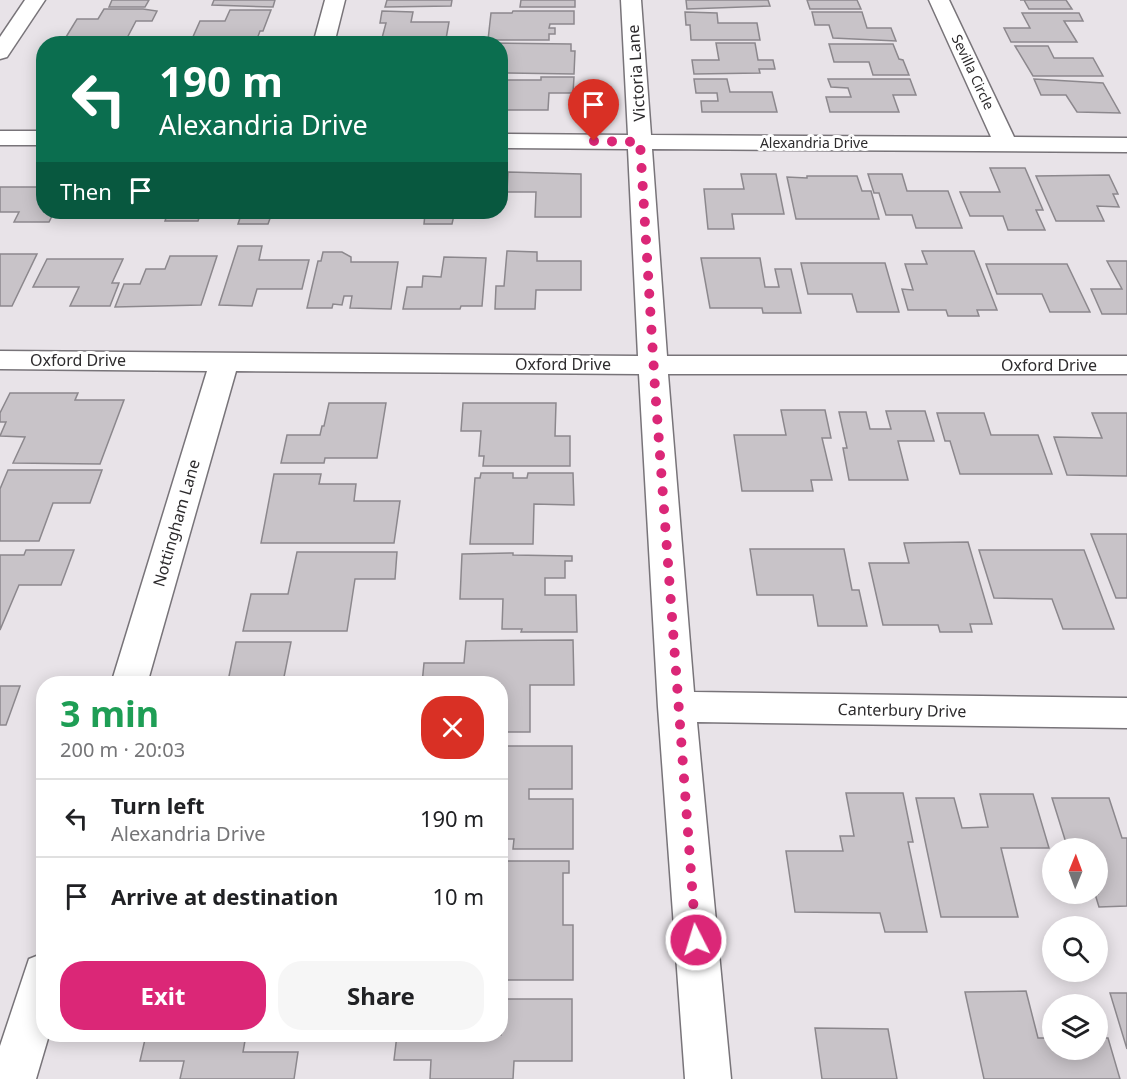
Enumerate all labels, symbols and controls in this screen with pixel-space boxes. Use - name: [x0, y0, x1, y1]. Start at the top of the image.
- street label: Victoria Lane: [622, 24, 650, 122]
- street label: Sevilla Circle: [948, 31, 999, 113]
- text: 190 m: [159, 52, 283, 109]
- icon: left: [60, 60, 138, 138]
- pin: [568, 79, 619, 141]
- icon: arrive: [577, 88, 610, 121]
- text: Alexandria Drive: [159, 106, 368, 143]
- street label: Alexandria Drive: [760, 133, 868, 152]
- icon: arrive: [124, 174, 157, 207]
- text: Then: [60, 176, 112, 206]
- street label: Oxford Drive: [30, 349, 126, 371]
- street label: Oxford Drive: [515, 353, 611, 375]
- street label: Oxford Drive: [1001, 354, 1097, 376]
- street label: Nottingham Lane: [147, 457, 205, 589]
- text: 3 min: [60, 689, 159, 738]
- button: close: [421, 696, 484, 759]
- street label: Canterbury Drive: [838, 698, 966, 722]
- text: 200 m · 20:03: [60, 736, 185, 763]
- text: Turn left: [111, 790, 205, 820]
- icon: left: [60, 802, 93, 835]
- text: 190 m: [420, 803, 484, 833]
- text: Alexandria Drive: [111, 820, 266, 847]
- north arrow: [1042, 838, 1108, 904]
- map controls: [1042, 838, 1108, 1060]
- icon: arrive: [60, 880, 93, 913]
- text: Arrive at destination: [111, 881, 338, 911]
- text: 10 m: [433, 881, 484, 911]
- position arrow: [664, 908, 728, 972]
- button: search: [1042, 916, 1108, 982]
- button: Exit: [60, 961, 266, 1030]
- button: Share: [278, 961, 484, 1030]
- button: layers: [1042, 994, 1108, 1060]

